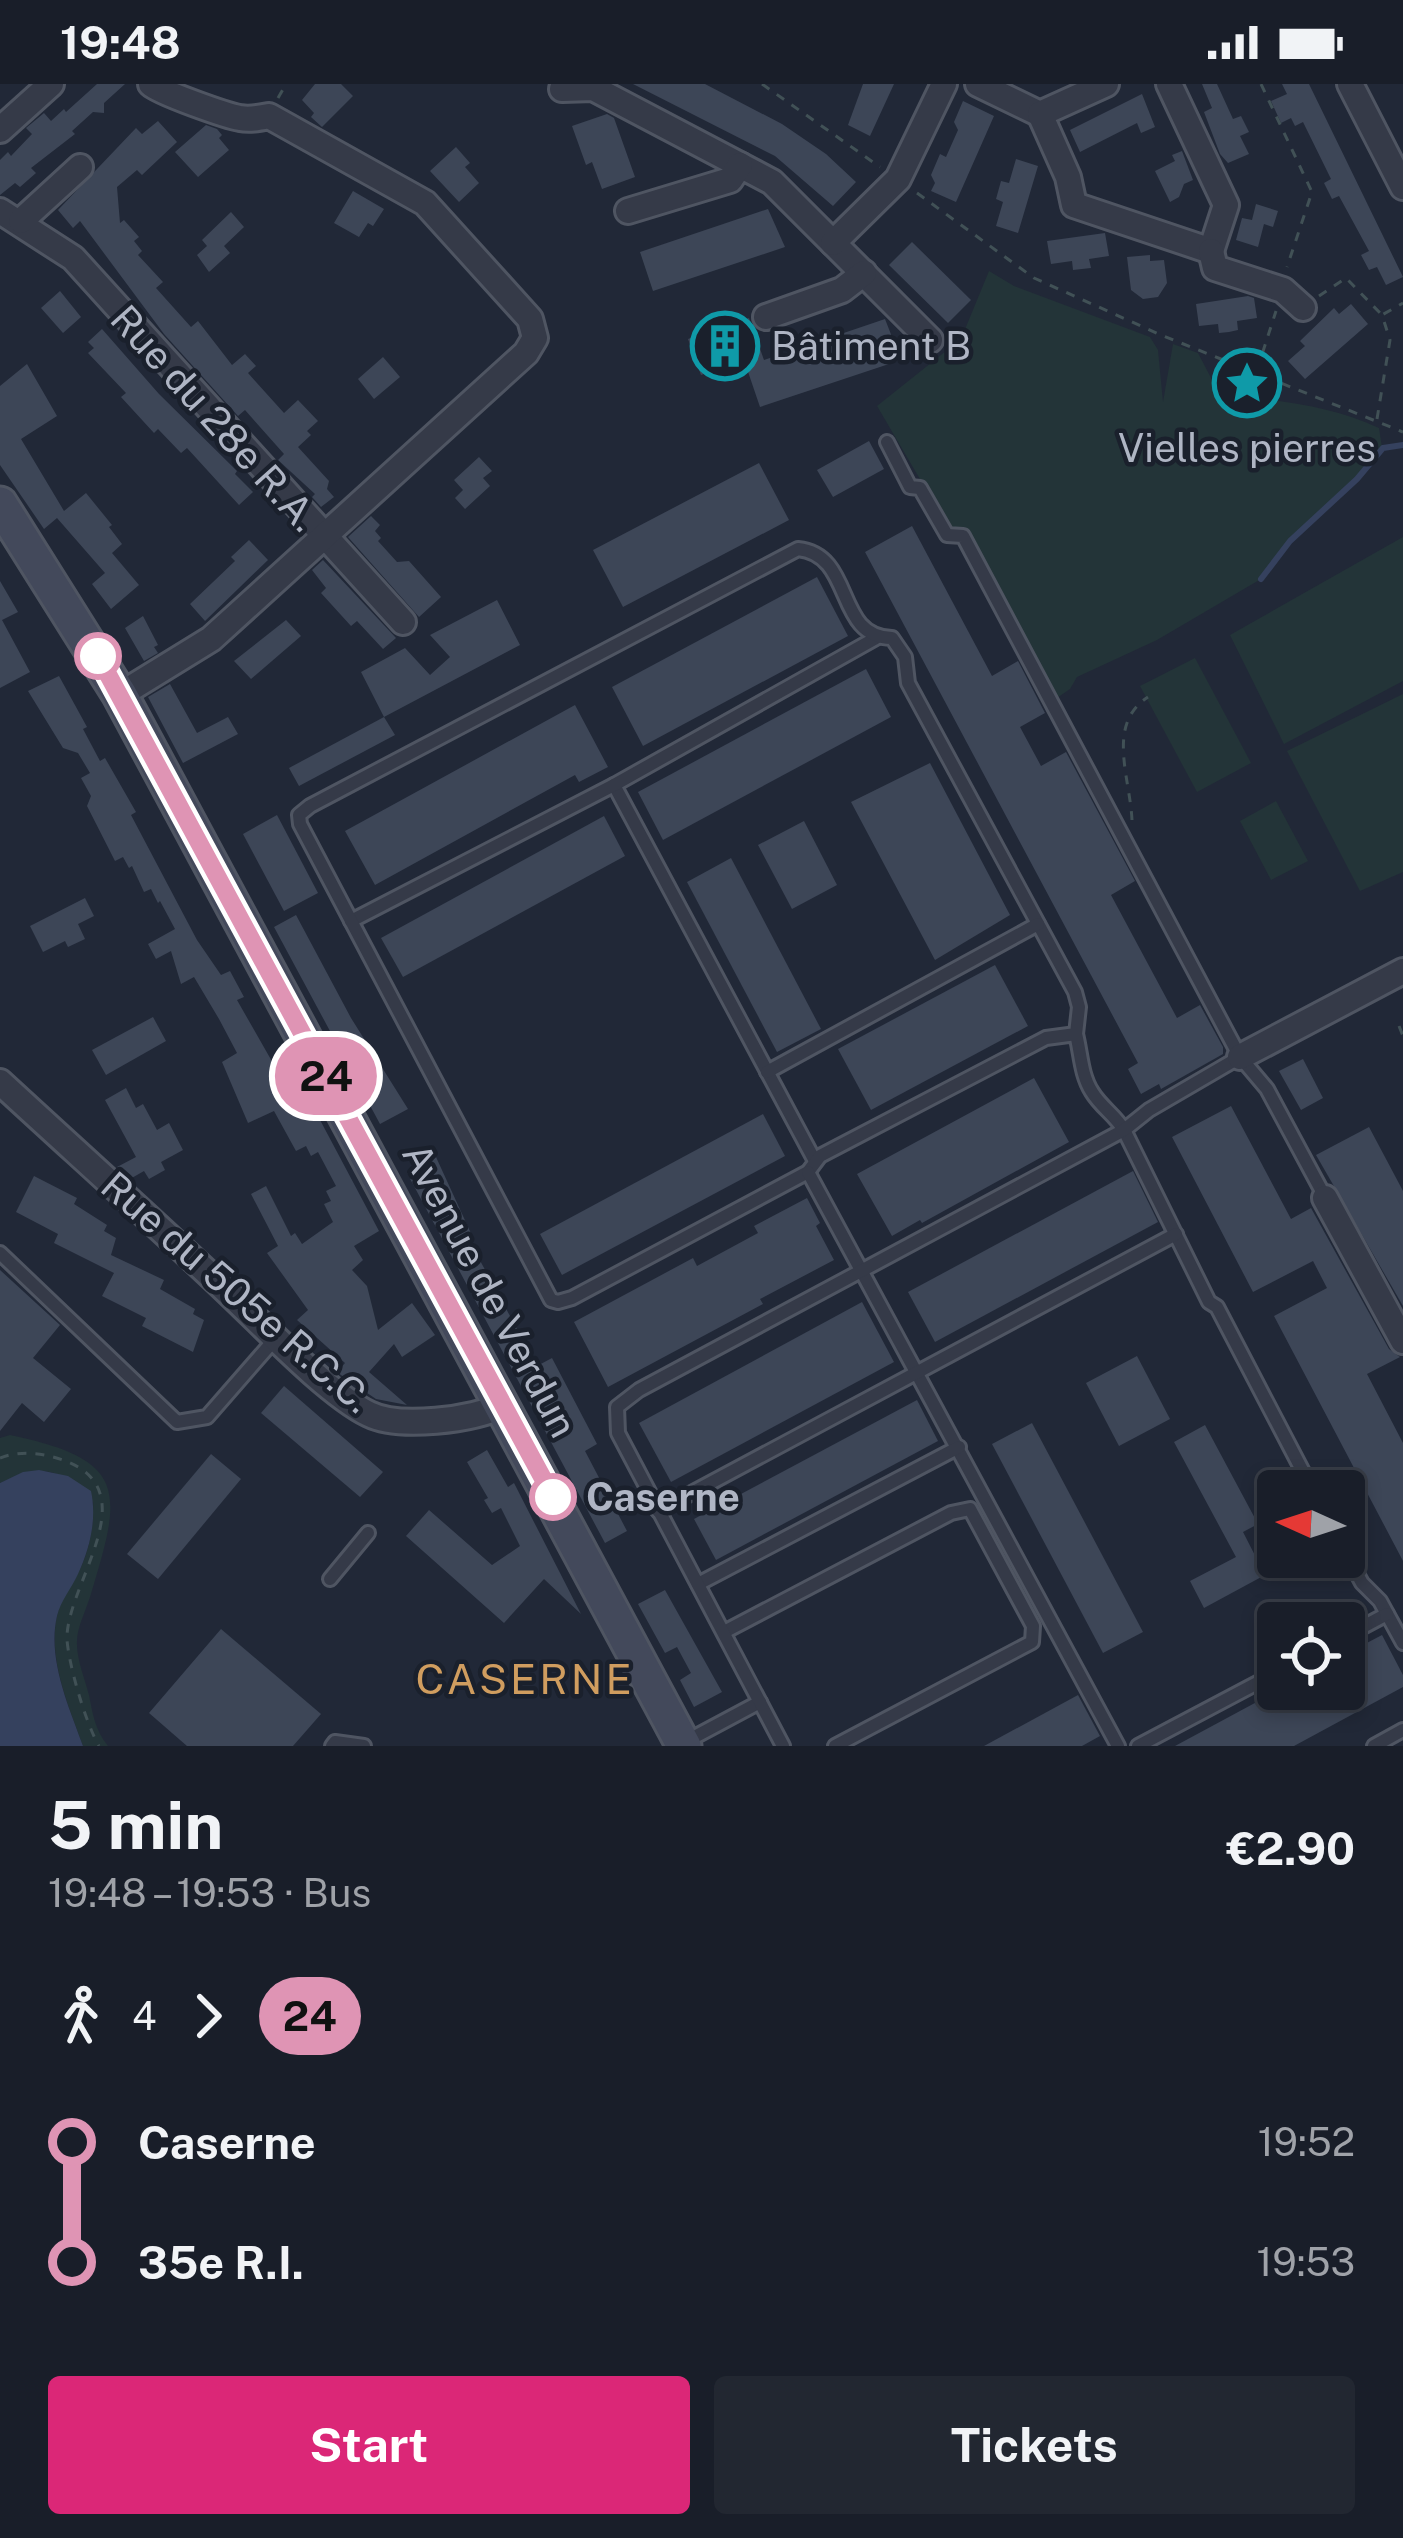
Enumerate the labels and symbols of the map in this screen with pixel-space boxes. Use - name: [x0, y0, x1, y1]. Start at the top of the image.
- street label: Rue du 28e R.A.: [102, 296, 328, 540]
- building icon: Bâtiment B: [690, 311, 760, 381]
- place label: Bâtiment B: [771, 323, 971, 369]
- place icon: Vielles pierres: [1212, 348, 1282, 418]
- place label: Vielles pierres: [1118, 425, 1376, 471]
- unlabelled marker: [76, 634, 120, 678]
- line badge: 24: [272, 1037, 380, 1115]
- street label: Avenue de Verdun: [393, 1135, 587, 1445]
- street label: Rue du 505e R.C.C.: [92, 1162, 382, 1422]
- north arrow: [1257, 1470, 1365, 1578]
- place label: Caserne: [586, 1474, 740, 1520]
- marker: Caserne: [531, 1475, 575, 1519]
- district label: CASERNE: [415, 1654, 635, 1703]

